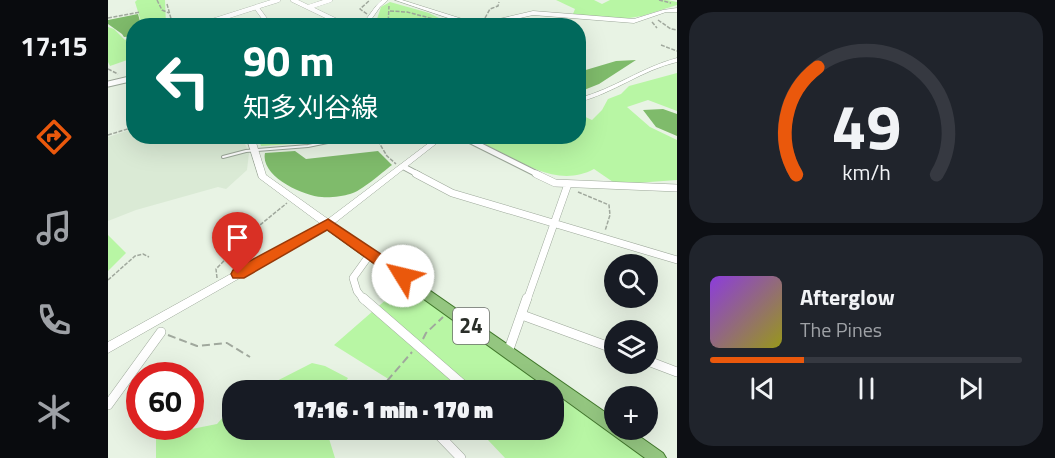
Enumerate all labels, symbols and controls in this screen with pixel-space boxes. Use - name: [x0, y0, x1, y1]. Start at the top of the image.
- text: 17:15: [20, 25, 88, 66]
- text: 90 m: [243, 28, 335, 92]
- icon: left: [144, 42, 222, 120]
- text: 49: [831, 78, 901, 173]
- text: 知多刈谷線: [243, 86, 378, 127]
- icon: directions: [33, 116, 75, 158]
- text: km/h: [842, 156, 890, 188]
- icon: music: [33, 207, 75, 249]
- pin: [212, 212, 263, 274]
- icon: arrive: [221, 221, 254, 254]
- position arrow: [371, 244, 435, 308]
- map controls: [604, 254, 658, 440]
- button: search: [604, 254, 658, 308]
- text: Afterglow: [800, 280, 895, 314]
- icon: phone: [33, 299, 75, 341]
- road number: 24: [453, 308, 489, 344]
- text: The Pines: [800, 314, 882, 345]
- button: layers: [604, 320, 658, 374]
- speed limit sign: 60: [126, 362, 204, 440]
- icon: previous: [746, 372, 779, 405]
- icon: pause: [850, 372, 883, 405]
- icon: next: [954, 372, 987, 405]
- button: +: [604, 386, 658, 440]
- icon: climate: [33, 391, 75, 433]
- text: 17:16 · 1 min · 170 m: [293, 393, 493, 427]

